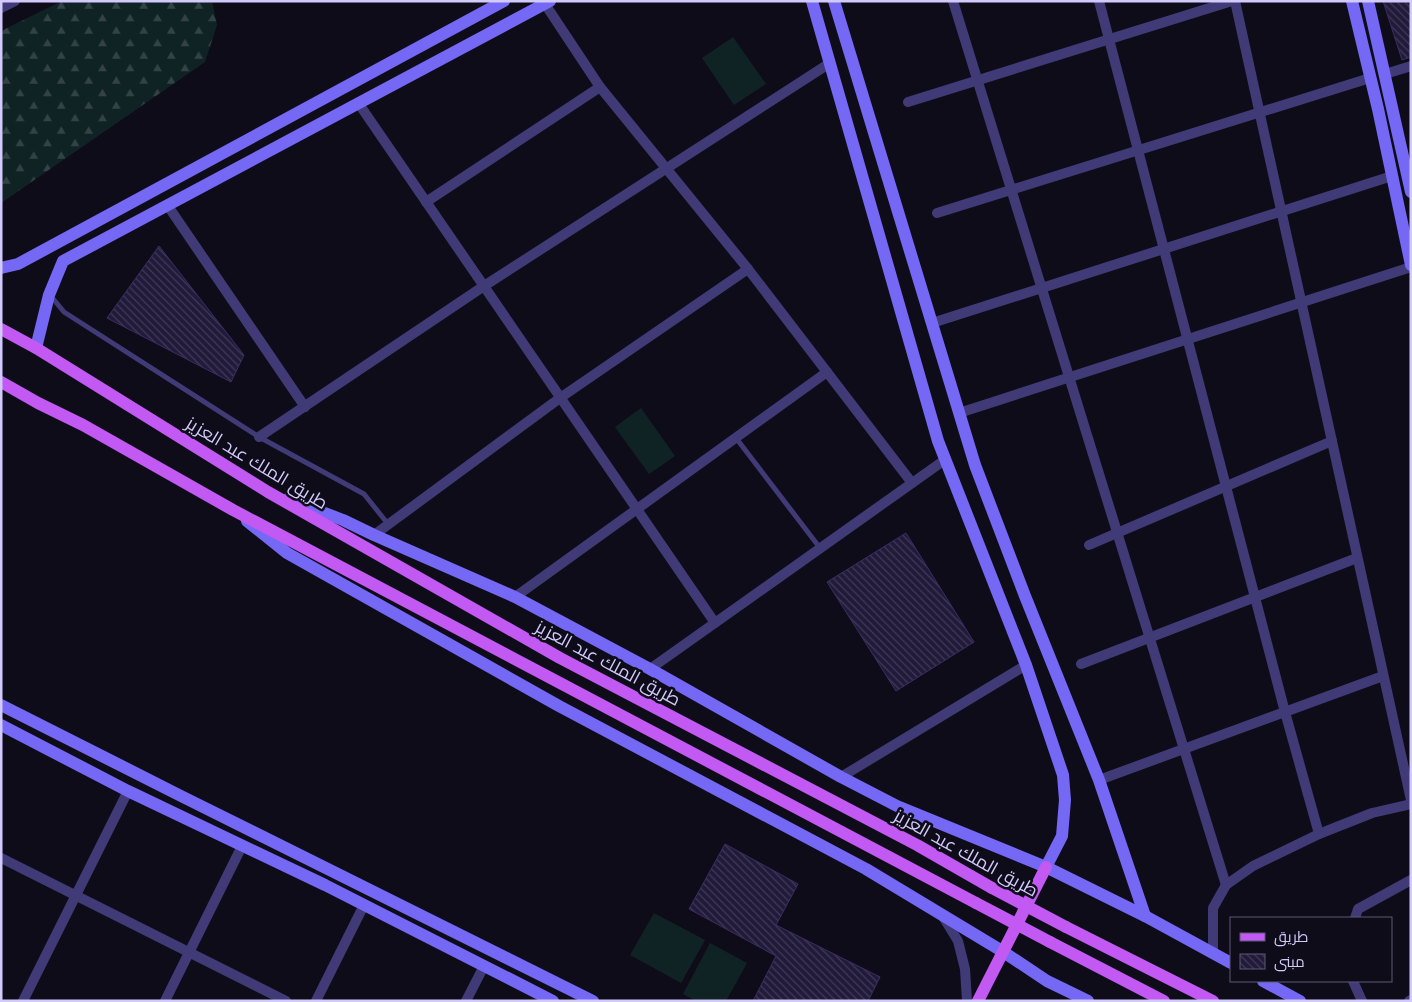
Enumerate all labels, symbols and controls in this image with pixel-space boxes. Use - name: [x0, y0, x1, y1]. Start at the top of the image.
- street label: طريق الملك عبد العزيز: [181, 411, 332, 515]
- street label: طريق الملك عبد العزيز: [530, 614, 685, 711]
- street label: طريق الملك عبد العزيز: [889, 803, 1042, 903]
- legend: [1230, 917, 1392, 982]
- text: طريق: [1274, 927, 1308, 947]
- text: مبنى: [1274, 952, 1305, 972]

